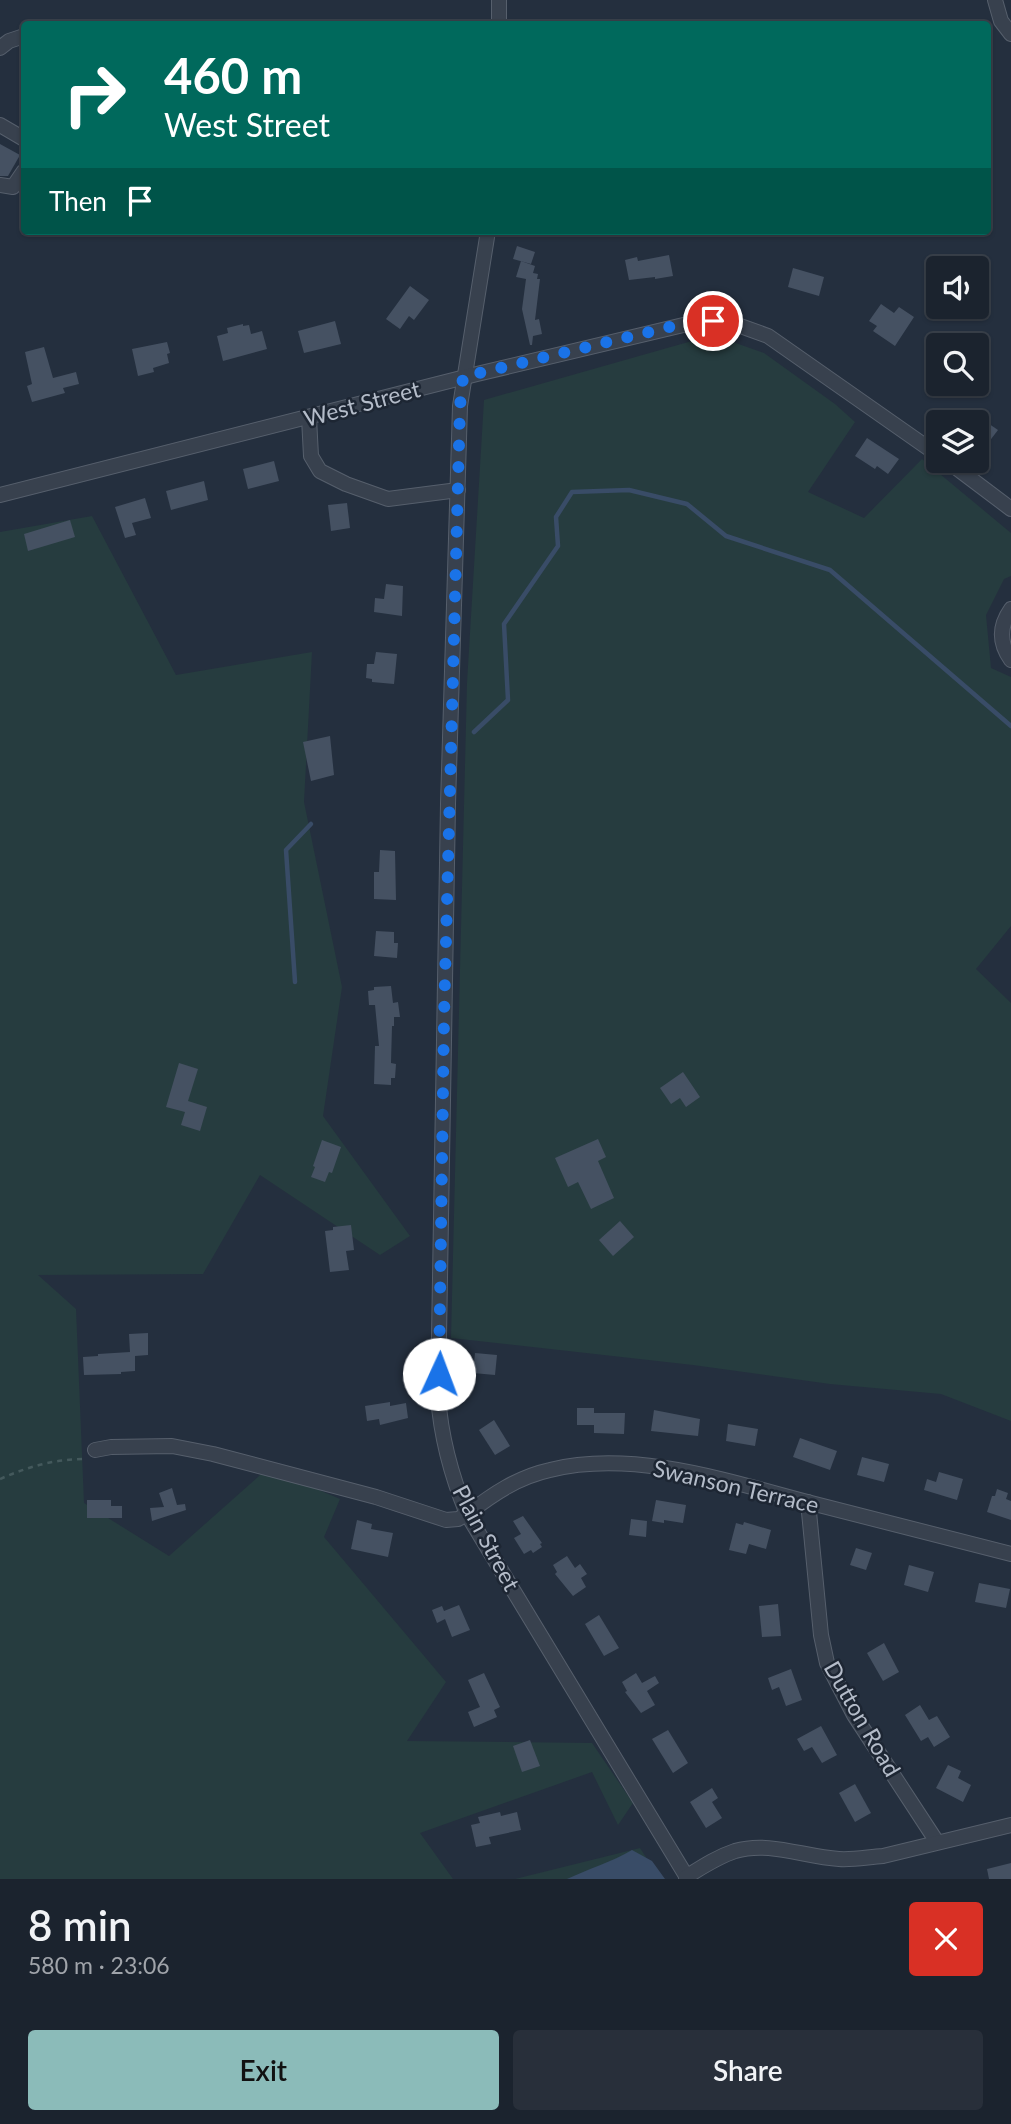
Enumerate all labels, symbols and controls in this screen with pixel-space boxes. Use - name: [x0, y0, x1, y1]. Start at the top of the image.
- text: 460 m: [164, 46, 302, 104]
- icon: right: [49, 49, 140, 140]
- text: West Street: [164, 105, 330, 144]
- icon: arrive: [121, 182, 159, 220]
- text: Then: [49, 185, 107, 217]
- map controls: [926, 256, 989, 473]
- button: sound: [926, 256, 989, 319]
- pin: [683, 291, 743, 351]
- icon: arrive: [694, 302, 732, 340]
- button: search: [926, 333, 989, 396]
- street label: West Street: [300, 374, 424, 432]
- button: layers: [926, 410, 989, 473]
- position arrow: [402, 1337, 476, 1411]
- street label: Swanson Terrace: [651, 1453, 822, 1519]
- street label: Plain Street: [447, 1480, 527, 1596]
- street label: Dutton Road: [819, 1656, 907, 1781]
- text: 8 min: [28, 1900, 132, 1950]
- button: close: [909, 1902, 983, 1976]
- text: 580 m · 23:06: [28, 1951, 170, 1979]
- button: Exit: [28, 2030, 499, 2110]
- button: Share: [513, 2030, 983, 2110]

